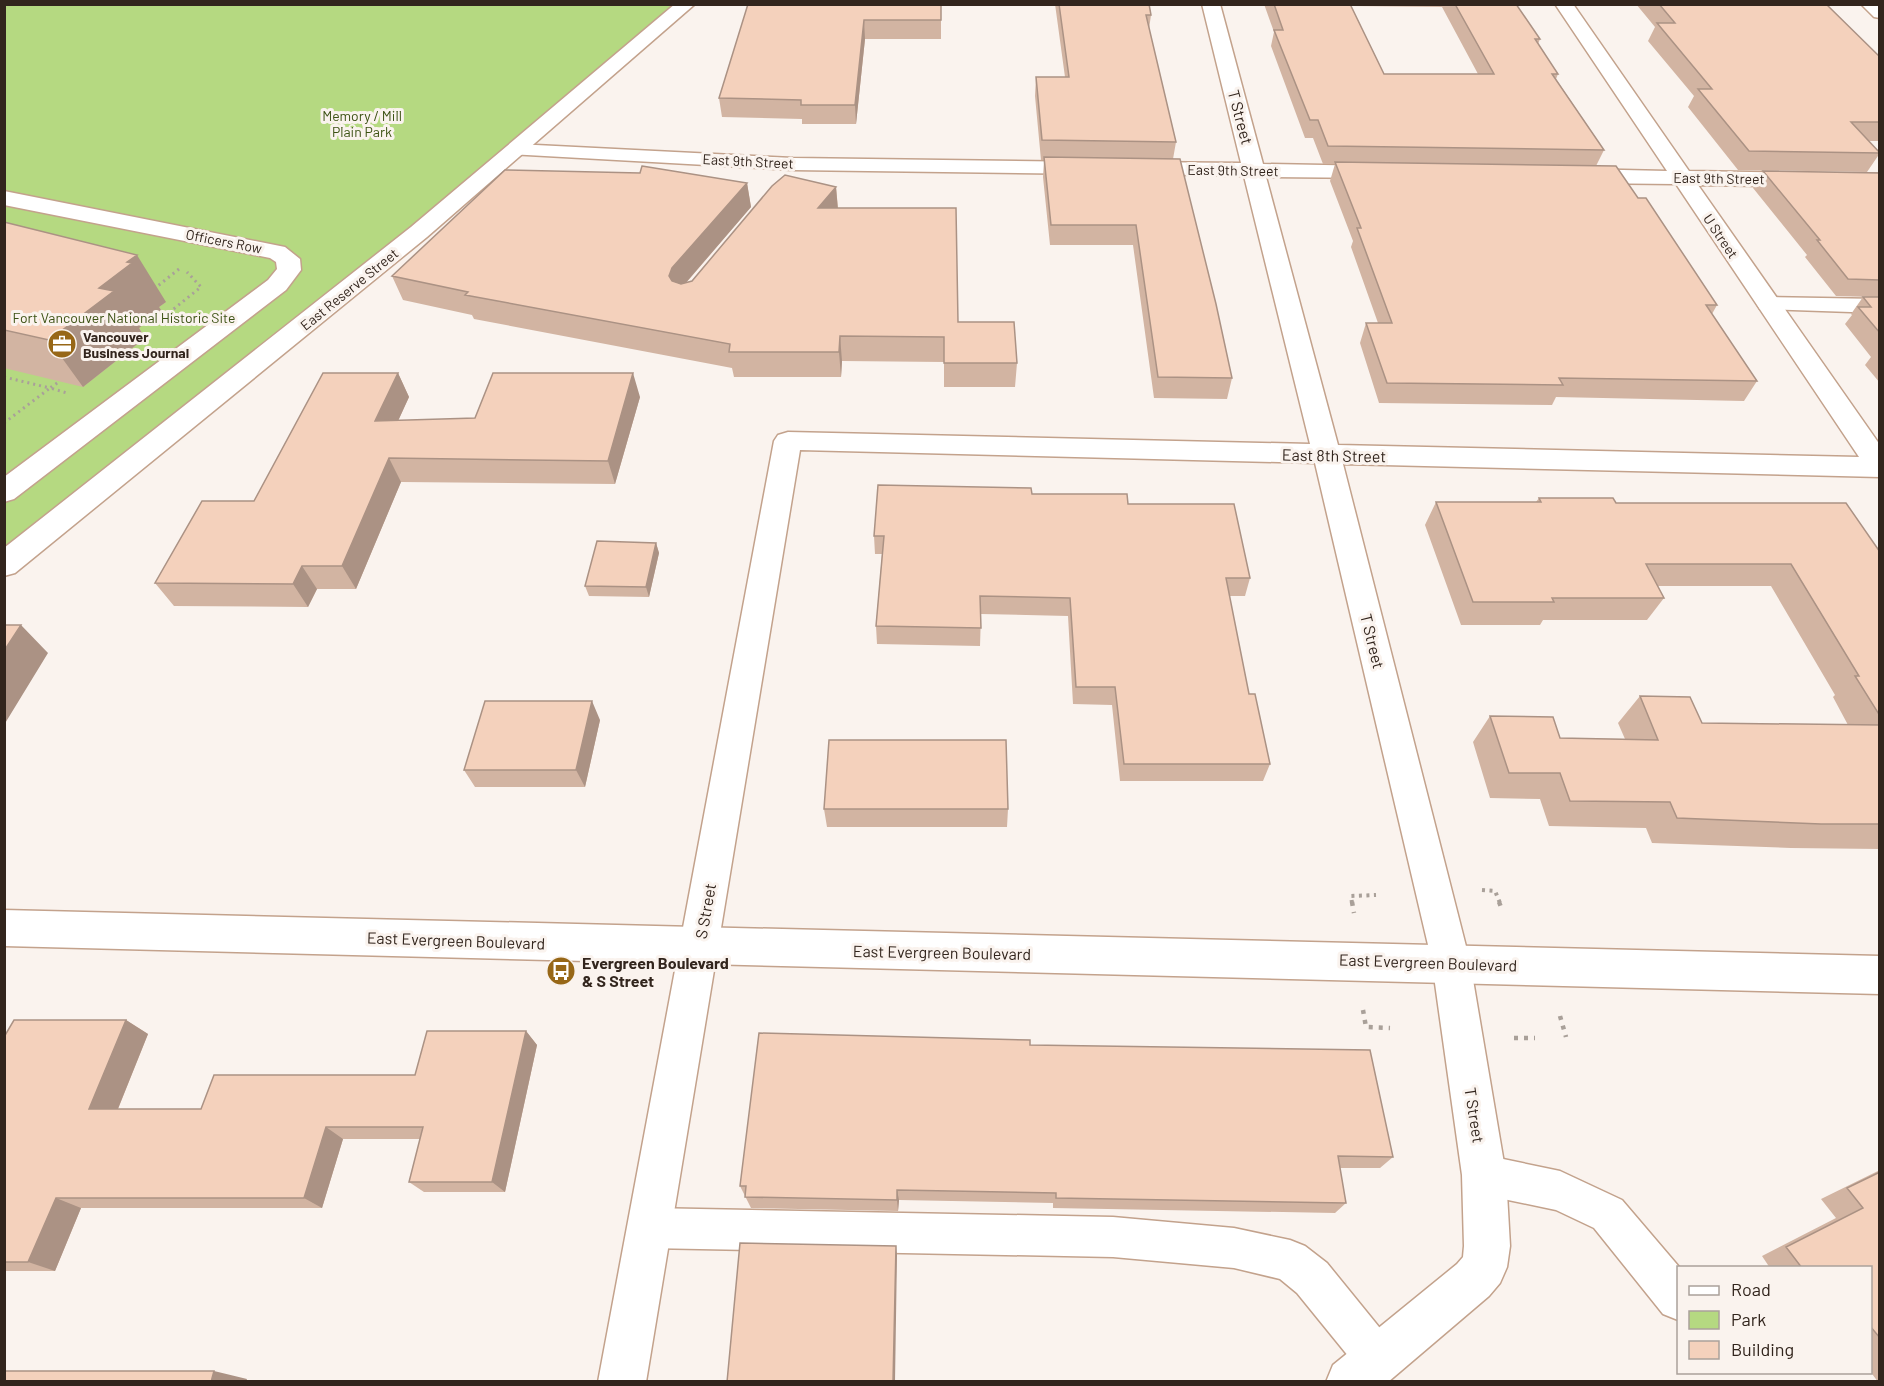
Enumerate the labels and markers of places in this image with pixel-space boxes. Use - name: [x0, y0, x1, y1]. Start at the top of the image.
- office icon: Vancouver Business Journal: [46, 328, 78, 360]
- place label: Vancouver Business Journal: [83, 328, 189, 361]
- place label: Evergreen Boulevard & S Street: [582, 953, 729, 990]
- bus stop icon: Evergreen Boulevard & S Street: [545, 955, 577, 987]

